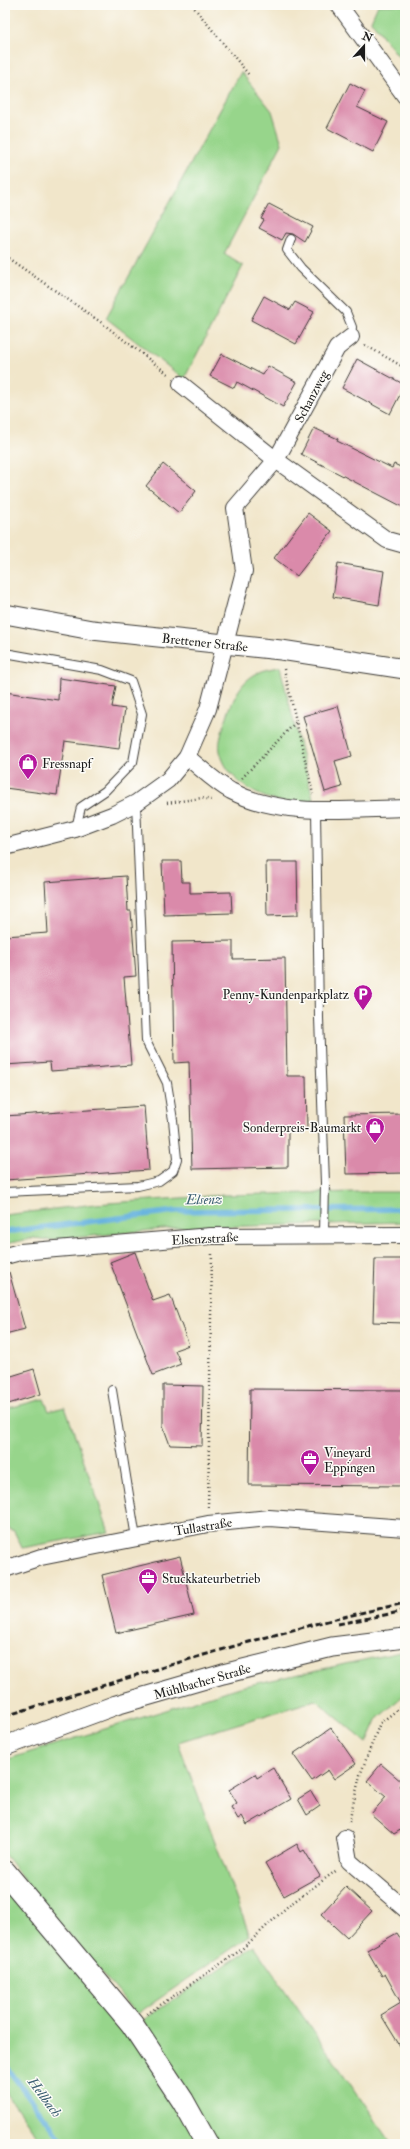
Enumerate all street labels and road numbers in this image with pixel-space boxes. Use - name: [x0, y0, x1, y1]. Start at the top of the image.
- street label: Schanzweg: [291, 367, 333, 426]
- street label: Brettener Straße: [161, 631, 249, 656]
- street label: Elsenzstraße: [171, 1229, 239, 1249]
- street label: Tullastraße: [173, 1514, 234, 1539]
- street label: Mühlbacher Straße: [152, 1660, 253, 1703]

